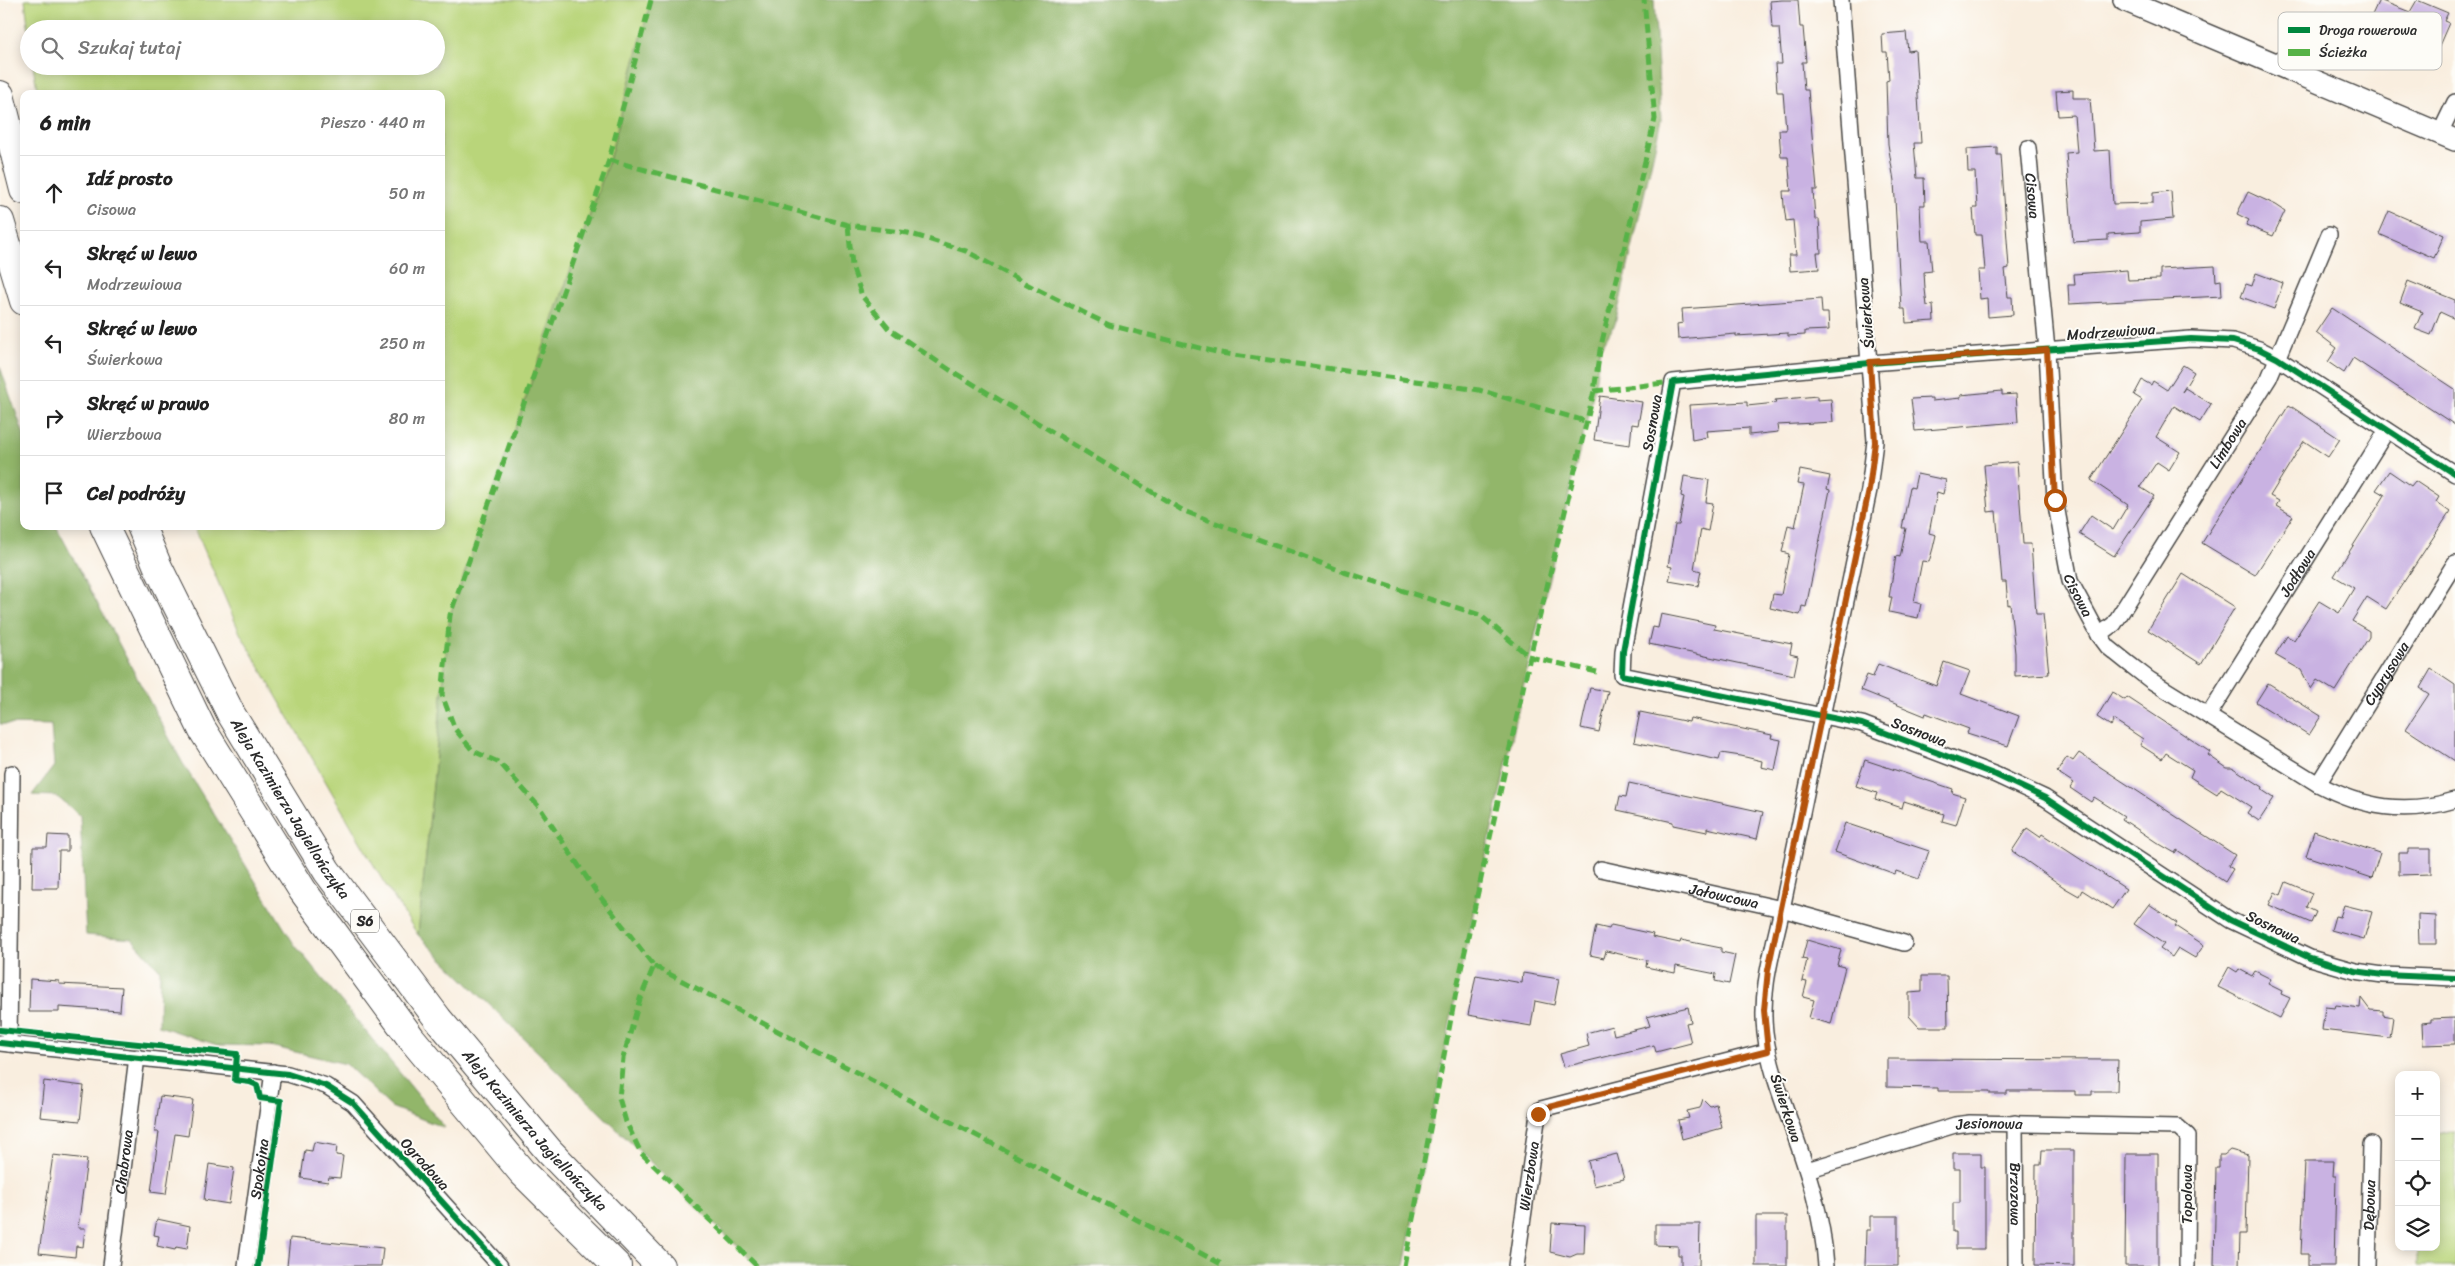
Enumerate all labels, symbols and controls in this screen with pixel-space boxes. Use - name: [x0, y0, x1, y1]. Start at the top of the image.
- legend: [2278, 12, 2442, 70]
- text: Droga rowerowa: [2319, 18, 2417, 43]
- search box: [20, 20, 445, 75]
- text: Szukaj tutaj: [78, 31, 181, 64]
- icon: search: [38, 34, 66, 62]
- text: Ścieżka: [2319, 40, 2367, 65]
- text: 6 min: [40, 104, 91, 142]
- text: Pieszo · 440 m: [321, 108, 425, 137]
- text: Idź prosto: [87, 162, 173, 195]
- street label: Cisowa: [2017, 172, 2048, 220]
- icon: ahead: [40, 179, 68, 207]
- text: 50 m: [389, 179, 425, 208]
- text: Cisowa: [87, 195, 136, 224]
- text: Skręć w lewo: [87, 237, 197, 270]
- icon: left: [40, 254, 68, 282]
- text: 60 m: [389, 254, 425, 283]
- text: Modrzewiowa: [87, 270, 182, 299]
- street label: Świerkowa: [1850, 276, 1882, 350]
- text: Skręć w lewo: [87, 312, 197, 345]
- street label: Modrzewiowa: [2066, 316, 2157, 348]
- icon: left: [40, 329, 68, 357]
- text: 250 m: [379, 329, 425, 358]
- text: Świerkowa: [87, 345, 163, 374]
- text: Skręć w prawo: [87, 387, 209, 420]
- street label: Sosnowa: [1634, 392, 1670, 454]
- icon: right: [40, 404, 68, 432]
- text: 80 m: [389, 404, 425, 433]
- street label: Limbowa: [2202, 412, 2254, 474]
- text: Wierzbowa: [87, 420, 162, 449]
- text: Cel podróży: [87, 477, 185, 510]
- icon: arrive: [40, 479, 68, 507]
- route start: [2044, 489, 2067, 512]
- street label: Jodłowa: [2272, 543, 2323, 603]
- street label: Cisowa: [2056, 572, 2100, 622]
- street label: Cyprysowa: [2357, 636, 2417, 711]
- street label: Sosnowa: [1887, 710, 1951, 755]
- street label: Aleja Kazimierza Jagiellończyka: [223, 712, 357, 905]
- street label: Jałowcowa: [1686, 876, 1762, 917]
- street label: Sosnowa: [2241, 903, 2305, 952]
- road number: S6: [351, 909, 379, 932]
- street label: Aleja Kazimierza Jagiellończyka: [455, 1042, 614, 1218]
- street label: Świerkowa: [1763, 1070, 1809, 1146]
- map controls: [2395, 1071, 2440, 1251]
- button: +: [2395, 1071, 2440, 1116]
- route end: [1527, 1103, 1550, 1126]
- street label: Jesionowa: [1953, 1110, 2023, 1138]
- button: −: [2395, 1116, 2440, 1161]
- street label: Chabrowa: [107, 1128, 141, 1195]
- street label: Ogrodowa: [394, 1131, 457, 1197]
- street label: Spokojna: [242, 1137, 277, 1201]
- street label: Wierzbowa: [1511, 1139, 1547, 1212]
- button: locate: [2395, 1161, 2440, 1206]
- street label: Brzozowa: [2002, 1162, 2029, 1226]
- street label: Topolowa: [2174, 1164, 2200, 1224]
- street label: Dębowa: [2356, 1179, 2383, 1231]
- button: layers: [2395, 1206, 2440, 1251]

